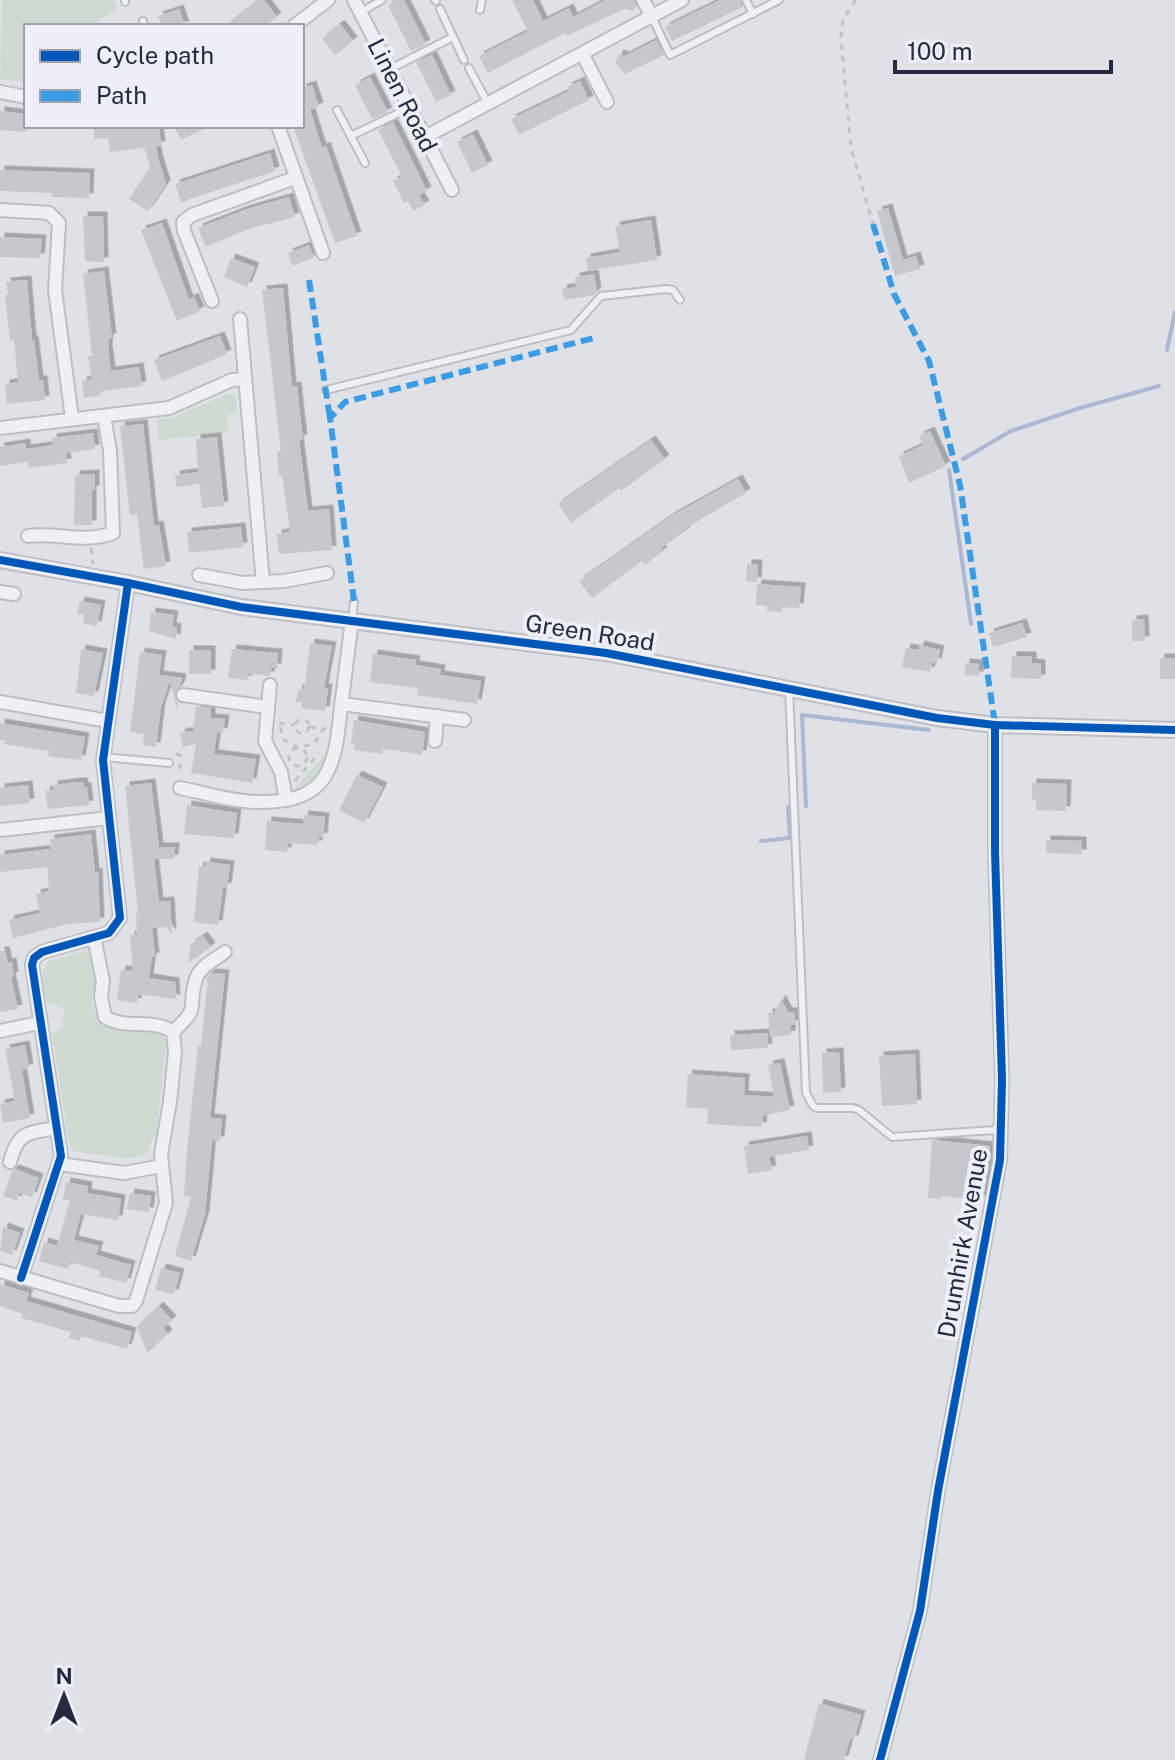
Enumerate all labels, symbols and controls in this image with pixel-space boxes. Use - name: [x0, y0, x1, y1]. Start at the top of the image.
- legend: [24, 24, 304, 128]
- scale bar: [895, 24, 1111, 74]
- street label: Linen Road: [362, 33, 444, 157]
- text: 100 m: [907, 37, 973, 65]
- text: Cycle path: [96, 41, 214, 69]
- text: Path: [96, 81, 147, 109]
- street label: Green Road: [523, 608, 657, 656]
- street label: Drumhirk Avenue: [932, 1146, 992, 1340]
- north arrow: [24, 1656, 104, 1736]
- text: N: [55, 1663, 73, 1689]

